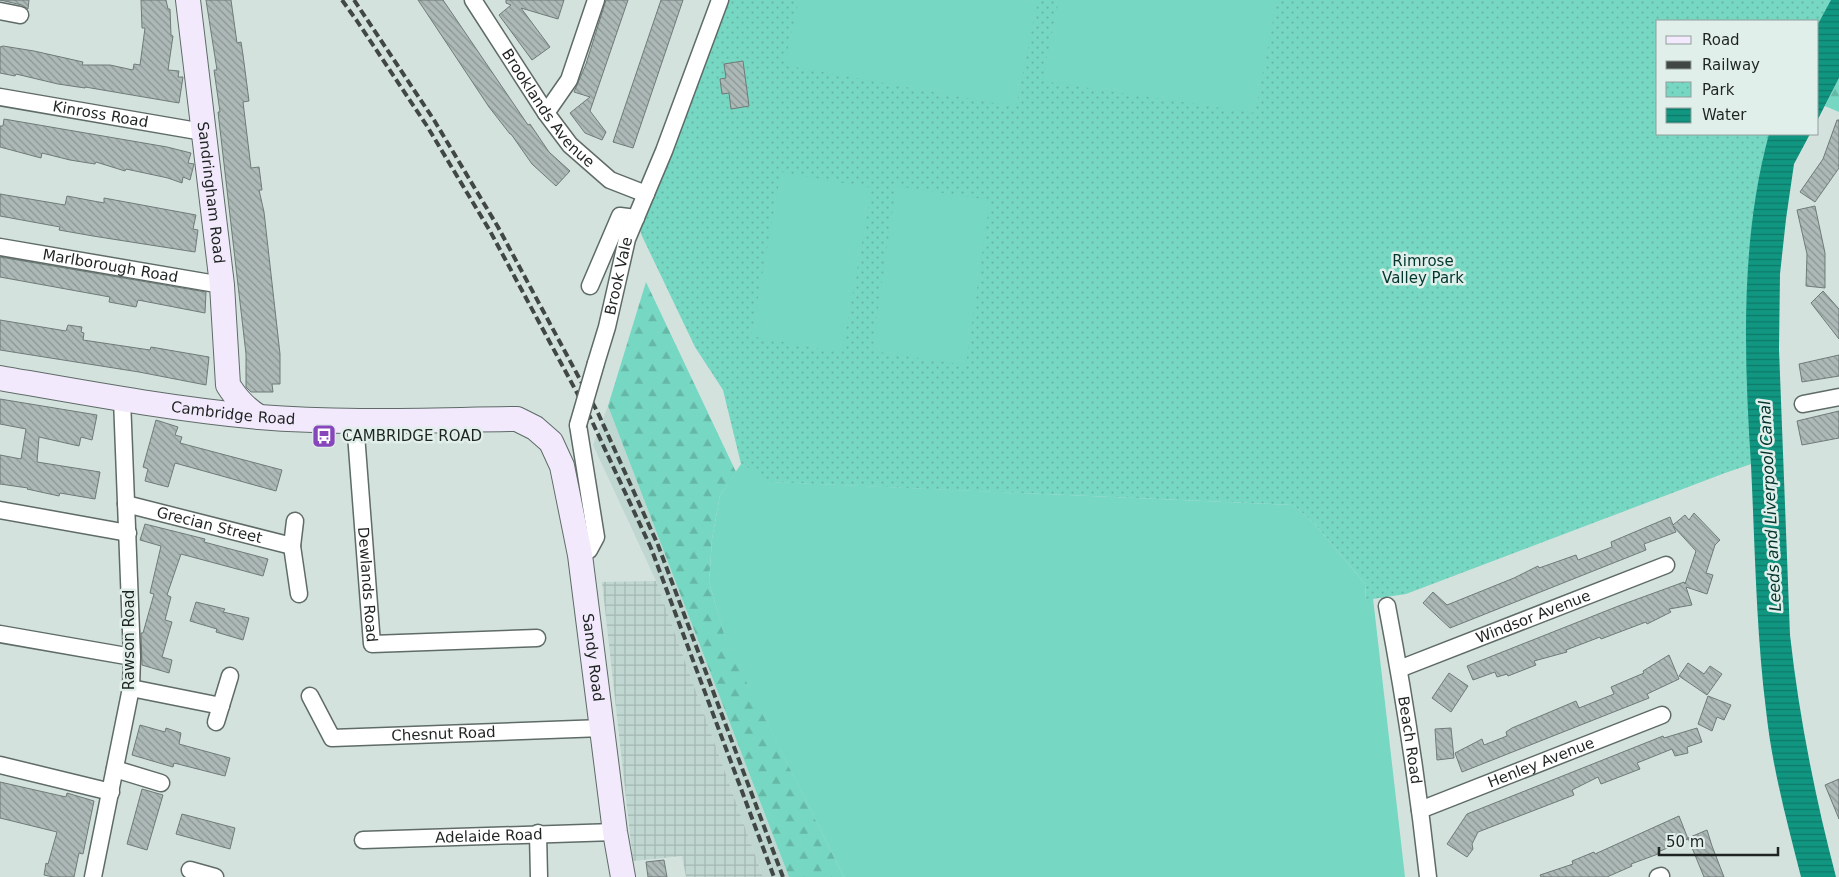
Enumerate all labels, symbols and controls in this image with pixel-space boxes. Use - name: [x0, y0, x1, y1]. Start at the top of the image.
- legend: [1656, 20, 1819, 135]
- text: Road: [1702, 31, 1740, 49]
- street label: Brooklands Avenue: [498, 46, 598, 171]
- text: Railway: [1702, 56, 1760, 74]
- text: Park: [1702, 81, 1735, 99]
- street label: Kinross Road: [51, 97, 150, 131]
- text: Water: [1702, 106, 1747, 124]
- street label: Sandringham Road: [194, 121, 228, 265]
- street label: Brook Vale: [601, 235, 636, 317]
- street label: Marlborough Road: [41, 245, 180, 286]
- park label: Rimrose Valley Park: [1382, 252, 1464, 287]
- street label: Cambridge Road: [170, 398, 296, 428]
- water label: Leeds and Liverpool Canal: [1755, 399, 1785, 612]
- bus stop icon: CAMBRIDGE ROAD: [311, 423, 337, 449]
- place label: CAMBRIDGE ROAD: [342, 427, 482, 445]
- street label: Grecian Street: [155, 503, 264, 547]
- street label: Dewlands Road: [354, 526, 381, 643]
- street label: Windsor Avenue: [1473, 586, 1593, 647]
- street label: Rawson Road: [120, 590, 138, 690]
- street label: Sandy Road: [578, 612, 607, 703]
- street label: Beach Road: [1394, 695, 1425, 785]
- street label: Chesnut Road: [391, 723, 496, 745]
- street label: Henley Avenue: [1485, 733, 1597, 791]
- scale bar: [1659, 824, 1778, 856]
- street label: Adelaide Road: [435, 825, 543, 847]
- text: 50 m: [1666, 833, 1704, 851]

